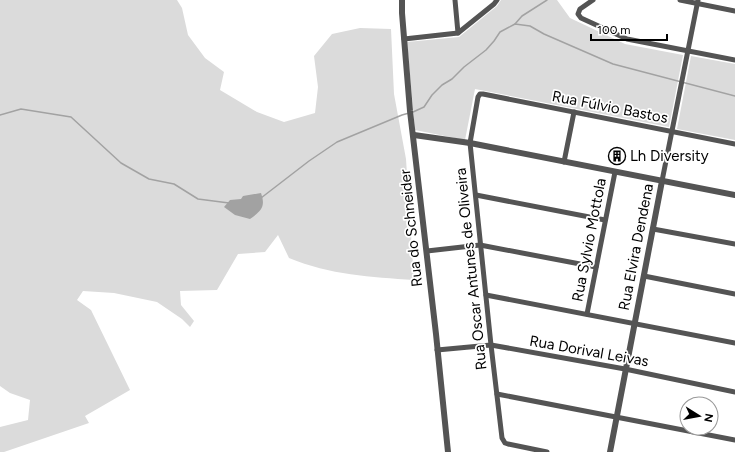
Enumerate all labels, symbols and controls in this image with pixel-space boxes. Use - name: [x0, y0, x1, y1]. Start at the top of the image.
- scale bar: [591, 16, 667, 42]
- text: 100 m: [597, 23, 631, 37]
- street label: Rua Fúlvio Bastos: [551, 87, 669, 127]
- building icon: Lh Diversity: [607, 146, 627, 166]
- place label: Lh Diversity: [630, 147, 709, 165]
- street label: Rua Oscar Antunes de Oliveira: [451, 167, 491, 371]
- street label: Rua do Schneider: [396, 168, 426, 288]
- street label: Rua Sylvio Mottola: [568, 177, 610, 303]
- street label: Rua Elvira Dendena: [615, 182, 657, 312]
- street label: Rua Dorival Leivas: [528, 332, 650, 370]
- north arrow: [679, 396, 719, 436]
- text: N: [701, 412, 716, 423]

